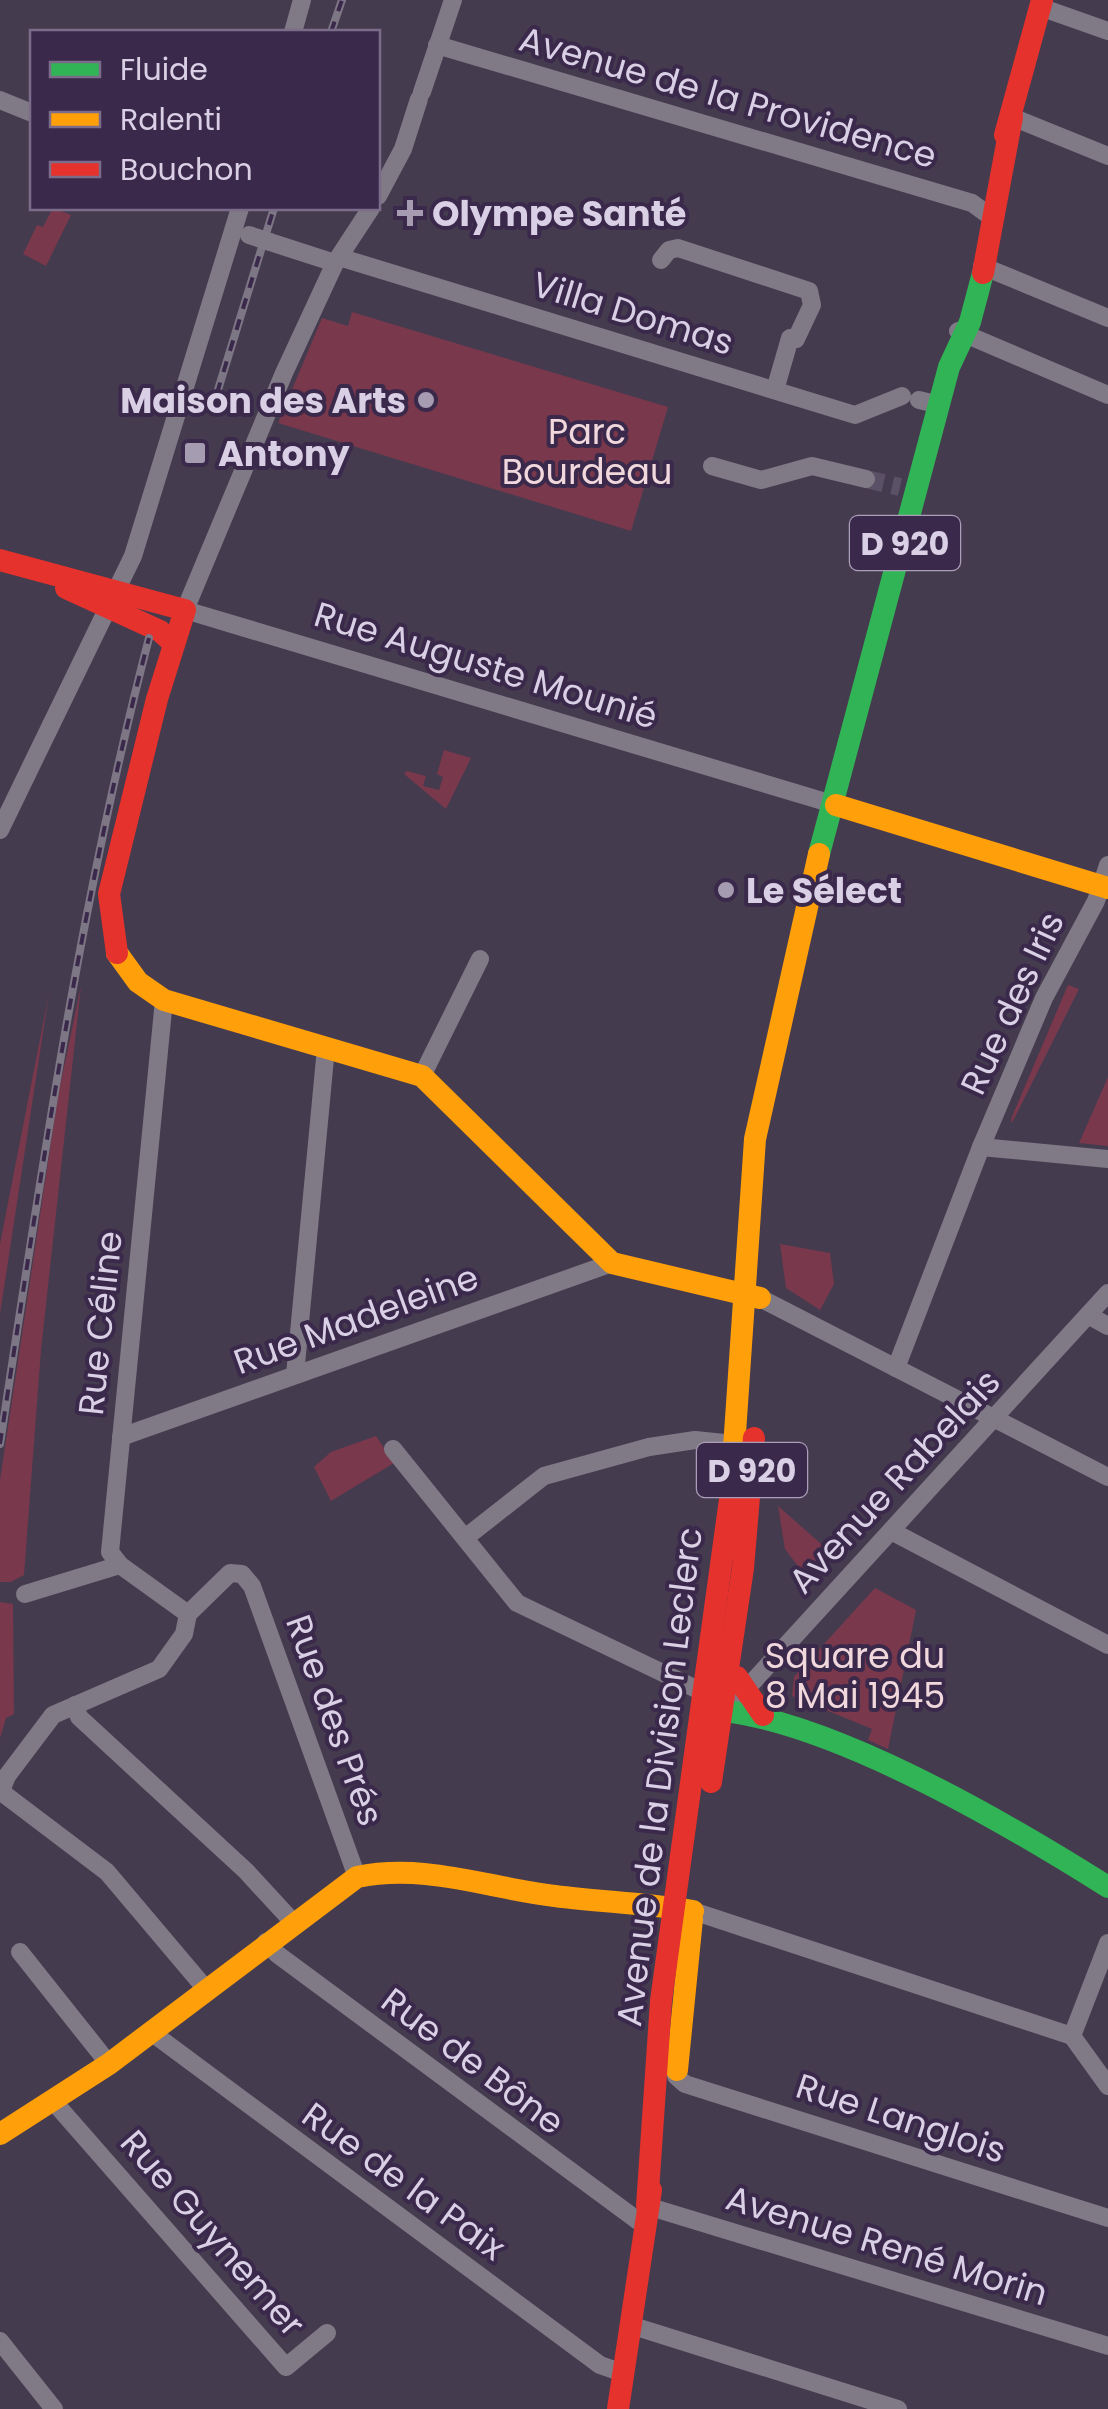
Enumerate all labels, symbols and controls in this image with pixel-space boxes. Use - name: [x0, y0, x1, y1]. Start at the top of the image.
- street label: Avenue de la Providence: [514, 14, 942, 180]
- legend: [30, 30, 380, 210]
- text: Fluide: [120, 48, 208, 91]
- text: Ralenti: [120, 98, 222, 141]
- text: Bouchon: [120, 148, 253, 191]
- place label: Olympe Santé: [432, 189, 686, 238]
- marker: Olympe Santé: [397, 200, 423, 226]
- street label: Villa Domas: [527, 259, 739, 367]
- place label: Maison des Arts: [120, 376, 406, 425]
- marker: Maison des Arts: [415, 389, 437, 411]
- park label: Parc Bourdeau: [502, 407, 672, 496]
- place label: Antony: [218, 429, 350, 478]
- marker: Antony: [182, 440, 208, 466]
- road number: D 920: [850, 516, 960, 570]
- street label: Rue Auguste Mounié: [308, 589, 664, 741]
- place label: Le Sélect: [746, 866, 902, 915]
- marker: Le Sélect: [715, 879, 737, 901]
- street label: Rue des Iris: [948, 904, 1076, 1102]
- street label: Rue Céline: [66, 1229, 134, 1417]
- street label: Rue Madeleine: [227, 1252, 485, 1386]
- street label: Avenue Rabelais: [777, 1358, 1011, 1604]
- road number: D 920: [697, 1443, 807, 1497]
- street label: Avenue de la Division Leclerc: [604, 1525, 714, 2029]
- street label: Rue des Prés: [274, 1608, 396, 1832]
- park label: Square du 8 Mai 1945: [765, 1631, 945, 1720]
- street label: Rue de Bône: [371, 1976, 575, 2146]
- street label: Rue Langlois: [790, 2061, 1012, 2175]
- street label: Rue de la Paix: [292, 2091, 516, 2272]
- street label: Rue Guynemer: [110, 2119, 316, 2347]
- street label: Avenue René Morin: [720, 2173, 1054, 2317]

